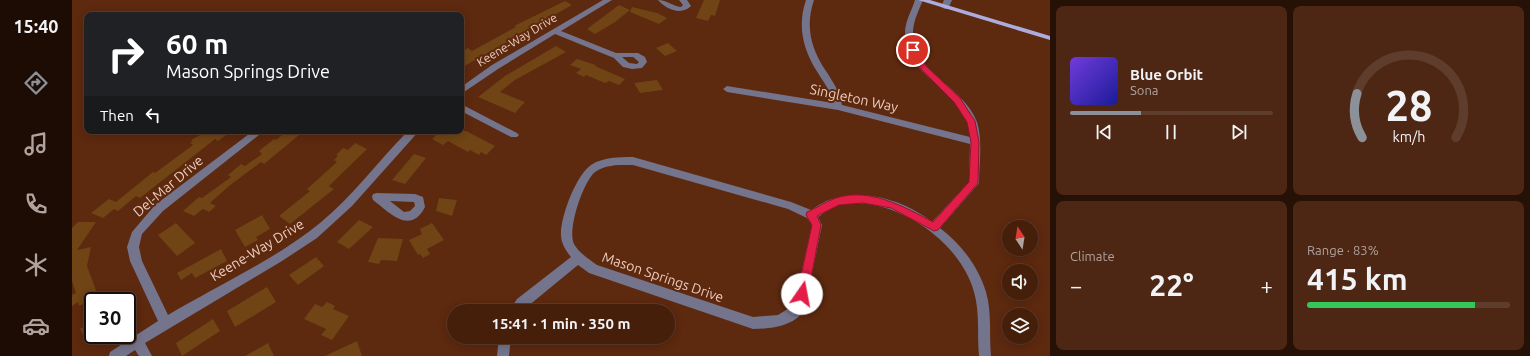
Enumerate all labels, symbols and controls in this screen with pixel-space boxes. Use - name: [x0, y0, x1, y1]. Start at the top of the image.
- street label: Keene-Way Drive: [474, 10, 559, 69]
- text: 15:40: [13, 16, 59, 36]
- icon: right: [100, 28, 152, 80]
- text: 60 m: [166, 28, 228, 59]
- pin: [896, 33, 930, 67]
- icon: arrive: [902, 39, 924, 61]
- text: Mason Springs Drive: [166, 61, 330, 81]
- text: Blue Orbit: [1130, 66, 1203, 83]
- icon: directions: [22, 69, 50, 97]
- street label: Singleton Way: [808, 81, 900, 115]
- text: 28: [1385, 82, 1432, 129]
- text: Sona: [1130, 83, 1159, 97]
- icon: left: [142, 104, 164, 126]
- text: Then: [100, 107, 134, 124]
- icon: previous: [1093, 121, 1115, 143]
- icon: pause: [1160, 121, 1182, 143]
- icon: next: [1228, 121, 1250, 143]
- text: km/h: [1392, 129, 1425, 145]
- icon: music: [22, 130, 50, 158]
- street label: Del-Mar Drive: [130, 152, 206, 220]
- icon: phone: [22, 190, 50, 218]
- street label: Keene-Way Drive: [207, 216, 307, 284]
- north arrow: [1002, 220, 1038, 256]
- map controls: [1002, 220, 1038, 344]
- text: Range · 83%: [1307, 243, 1379, 257]
- street label: Mason Springs Drive: [600, 249, 726, 305]
- text: Climate: [1070, 249, 1115, 263]
- icon: climate: [22, 251, 50, 279]
- text: 415 km: [1307, 262, 1408, 296]
- button: sound: [1002, 264, 1038, 300]
- text: 22°: [1149, 268, 1194, 302]
- position arrow: [781, 273, 823, 315]
- text: −: [1070, 273, 1082, 298]
- text: +: [1261, 273, 1273, 298]
- speed limit sign: 30: [84, 292, 136, 344]
- button: layers: [1002, 308, 1038, 344]
- icon: car: [22, 312, 50, 340]
- text: 15:41 · 1 min · 350 m: [492, 315, 630, 332]

